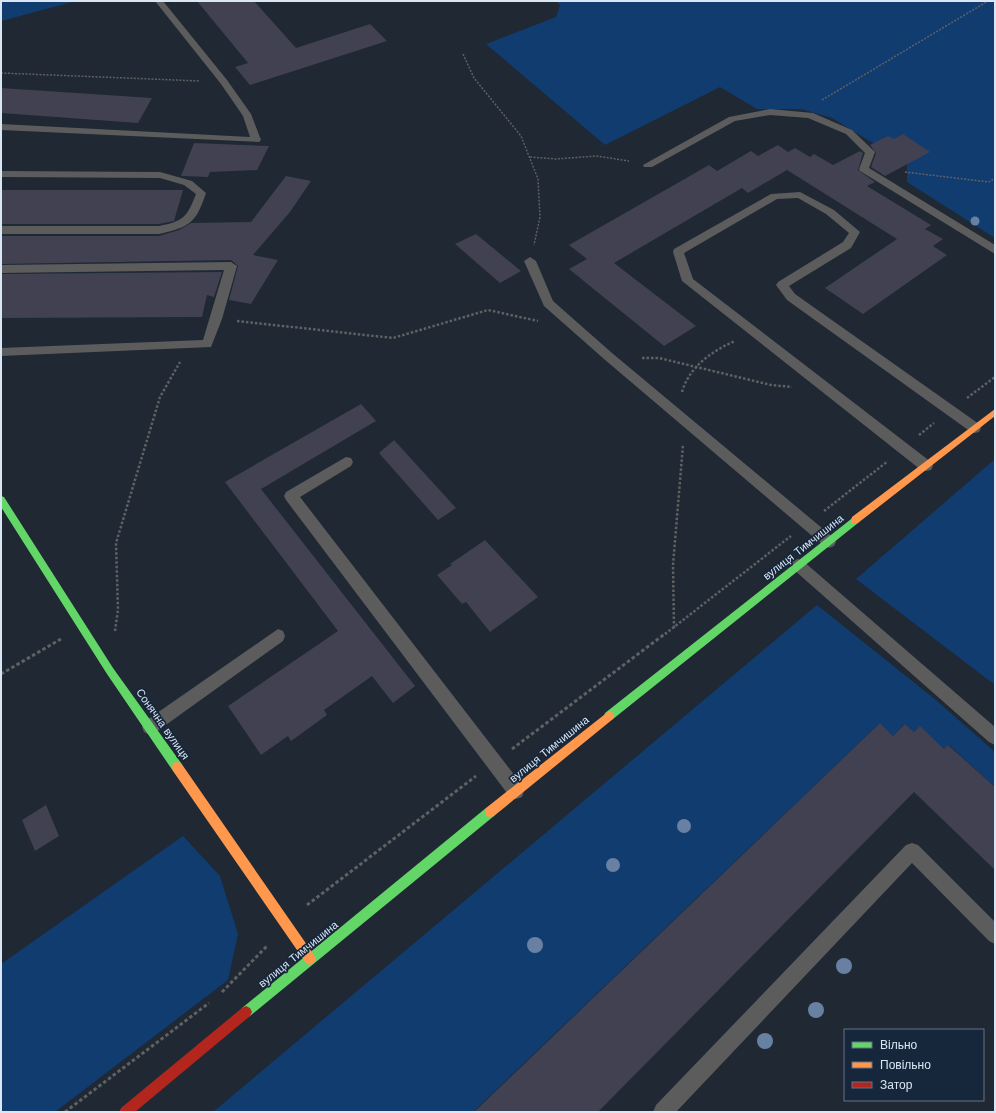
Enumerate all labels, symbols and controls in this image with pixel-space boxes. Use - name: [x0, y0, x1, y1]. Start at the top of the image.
- street label: вулиця Тимчишина: [761, 511, 847, 583]
- street label: Сонячна вулиця: [133, 686, 192, 762]
- street label: вулиця Тимчишина: [507, 713, 592, 785]
- street label: вулиця Тимчишина: [256, 918, 341, 990]
- legend: [844, 1029, 984, 1101]
- text: Вільно: [880, 1038, 918, 1052]
- text: Повільно: [880, 1058, 931, 1072]
- text: Затор: [880, 1078, 913, 1092]

